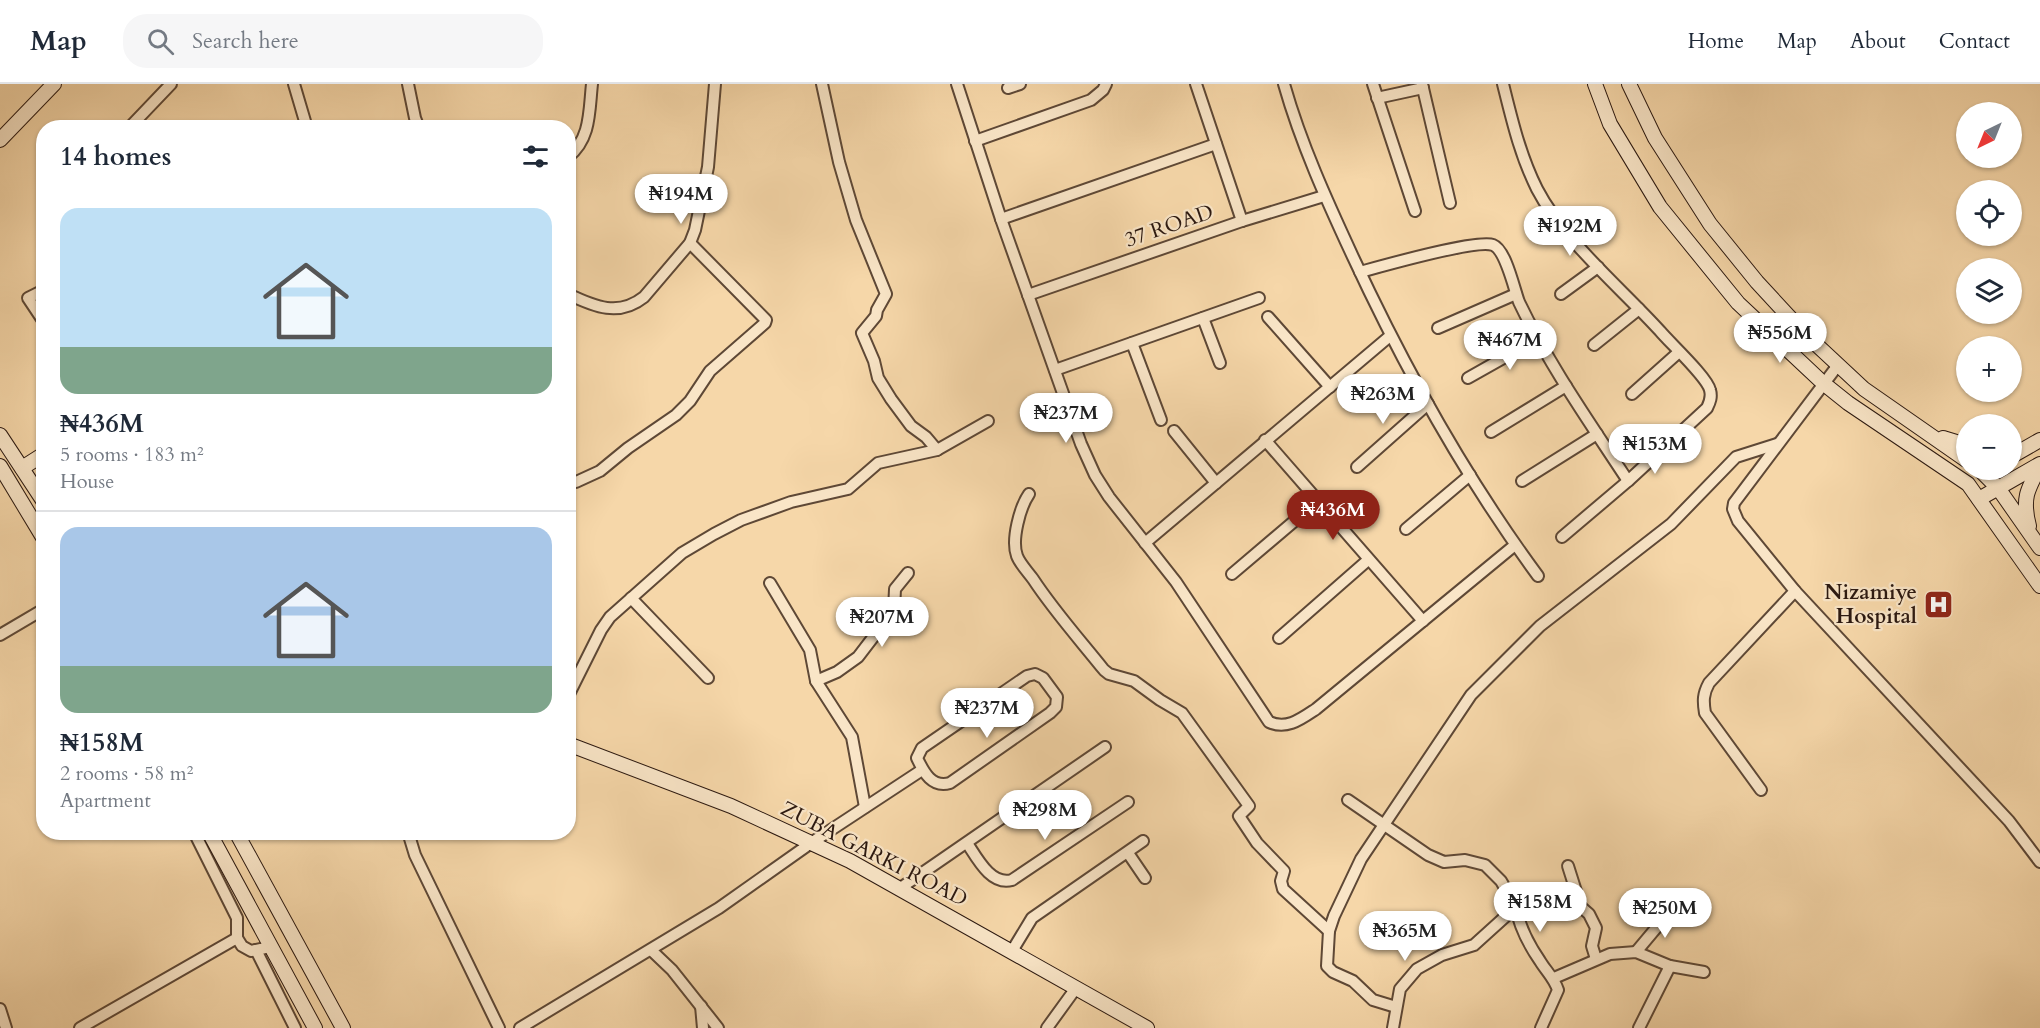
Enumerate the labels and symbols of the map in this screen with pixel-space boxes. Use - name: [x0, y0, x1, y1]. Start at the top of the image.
- north arrow: [1956, 102, 2022, 168]
- pin: ₦194M: [639, 174, 723, 225]
- street label: 37 ROAD: [1121, 197, 1217, 255]
- pin: ₦192M: [1528, 206, 1612, 257]
- pin: ₦556M: [1738, 313, 1822, 364]
- pin: ₦467M: [1468, 320, 1552, 371]
- pin: ₦263M: [1341, 374, 1425, 425]
- pin: ₦237M: [1024, 393, 1108, 444]
- pin: ₦153M: [1613, 424, 1697, 475]
- pin: ₦436M: [1291, 490, 1375, 541]
- place label: Nizamiye Hospital: [1824, 578, 1917, 631]
- hospital icon: Nizamiye Hospital: [1922, 588, 1954, 620]
- pin: ₦207M: [840, 597, 924, 648]
- pin: ₦237M: [945, 688, 1029, 739]
- pin: ₦298M: [1003, 790, 1087, 841]
- street label: ZUBA GARKI ROAD: [776, 794, 972, 914]
- pin: ₦158M: [1498, 882, 1582, 933]
- pin: ₦250M: [1623, 888, 1707, 939]
- pin: ₦365M: [1363, 911, 1447, 962]

